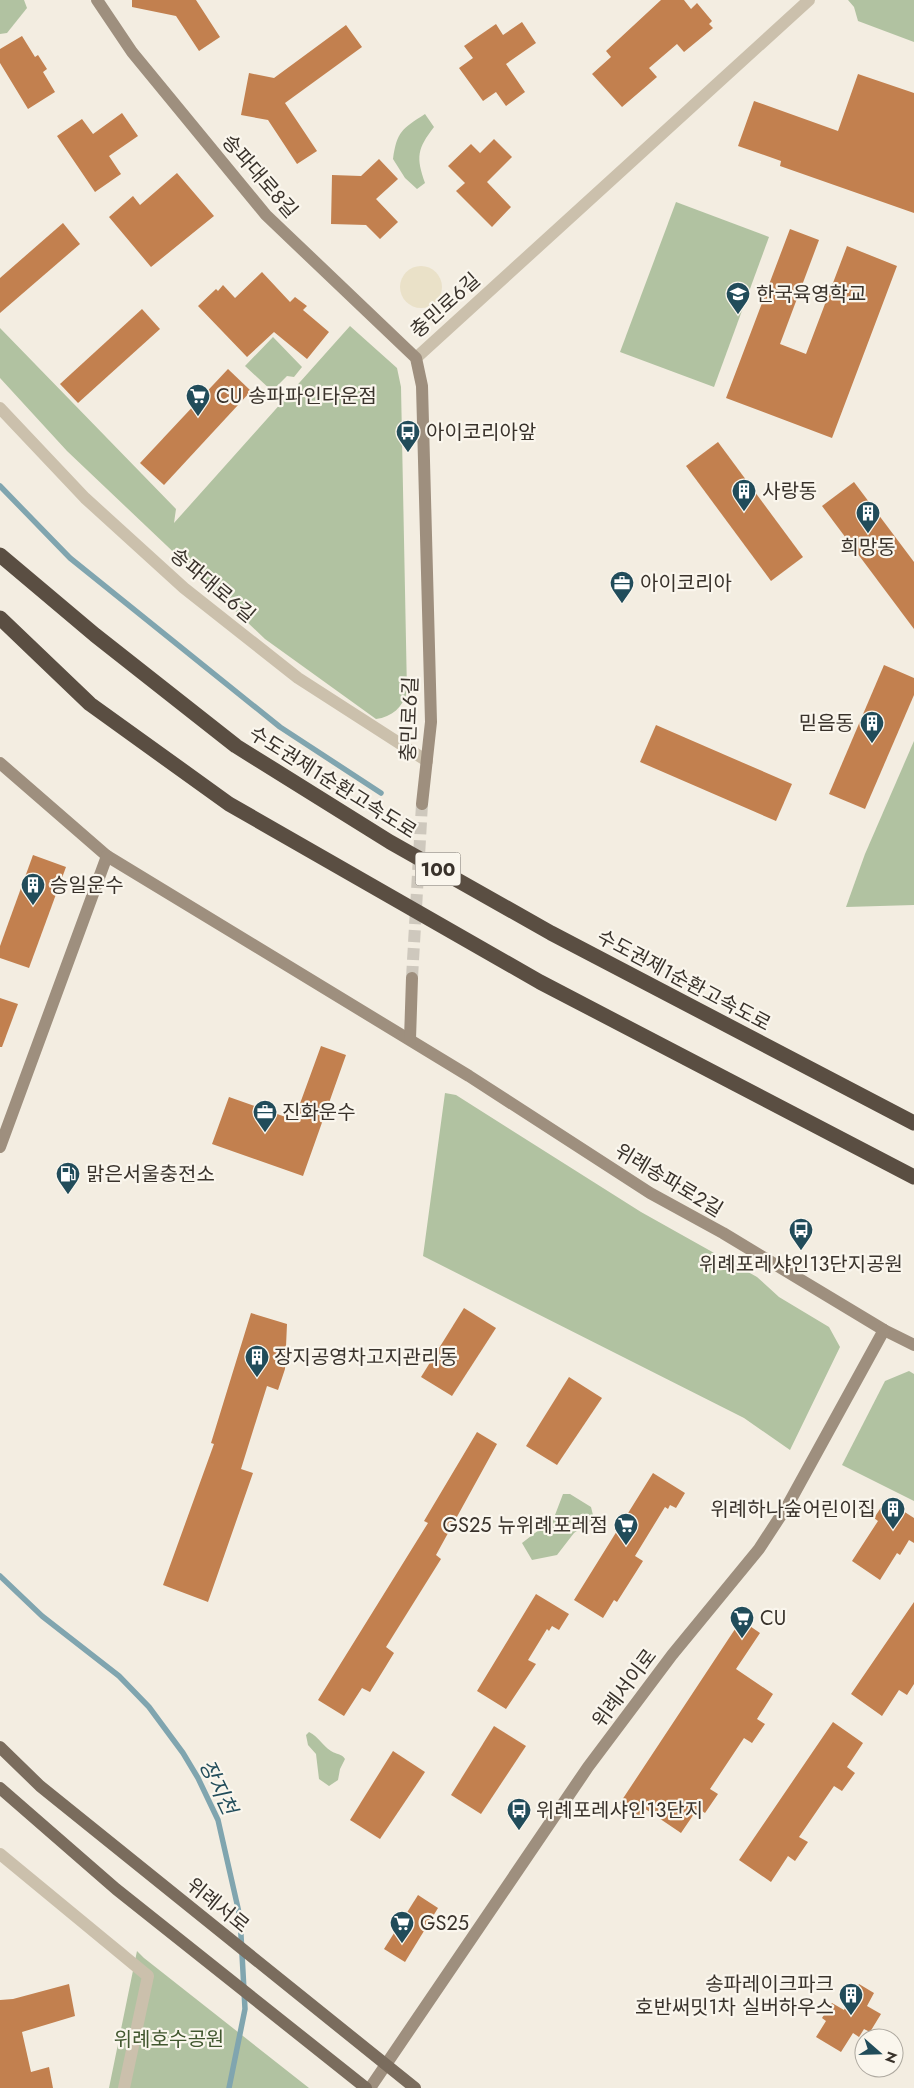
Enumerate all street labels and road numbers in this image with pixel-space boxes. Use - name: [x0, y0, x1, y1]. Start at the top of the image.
- street label: 송파대로8길: [215, 128, 304, 225]
- street label: 충민로6길: [404, 266, 487, 345]
- street label: 송파대로6길: [164, 541, 262, 630]
- street label: 충민로6길: [394, 676, 425, 762]
- street label: 수도권제1순환고속도로: [243, 719, 422, 846]
- road number: 100: [416, 852, 460, 886]
- street label: 수도권제1순환고속도로: [592, 922, 776, 1039]
- street label: 위례송파로2길: [609, 1137, 728, 1224]
- street label: 위례서이로: [585, 1643, 664, 1734]
- street label: 위례서로: [180, 1871, 255, 1940]

